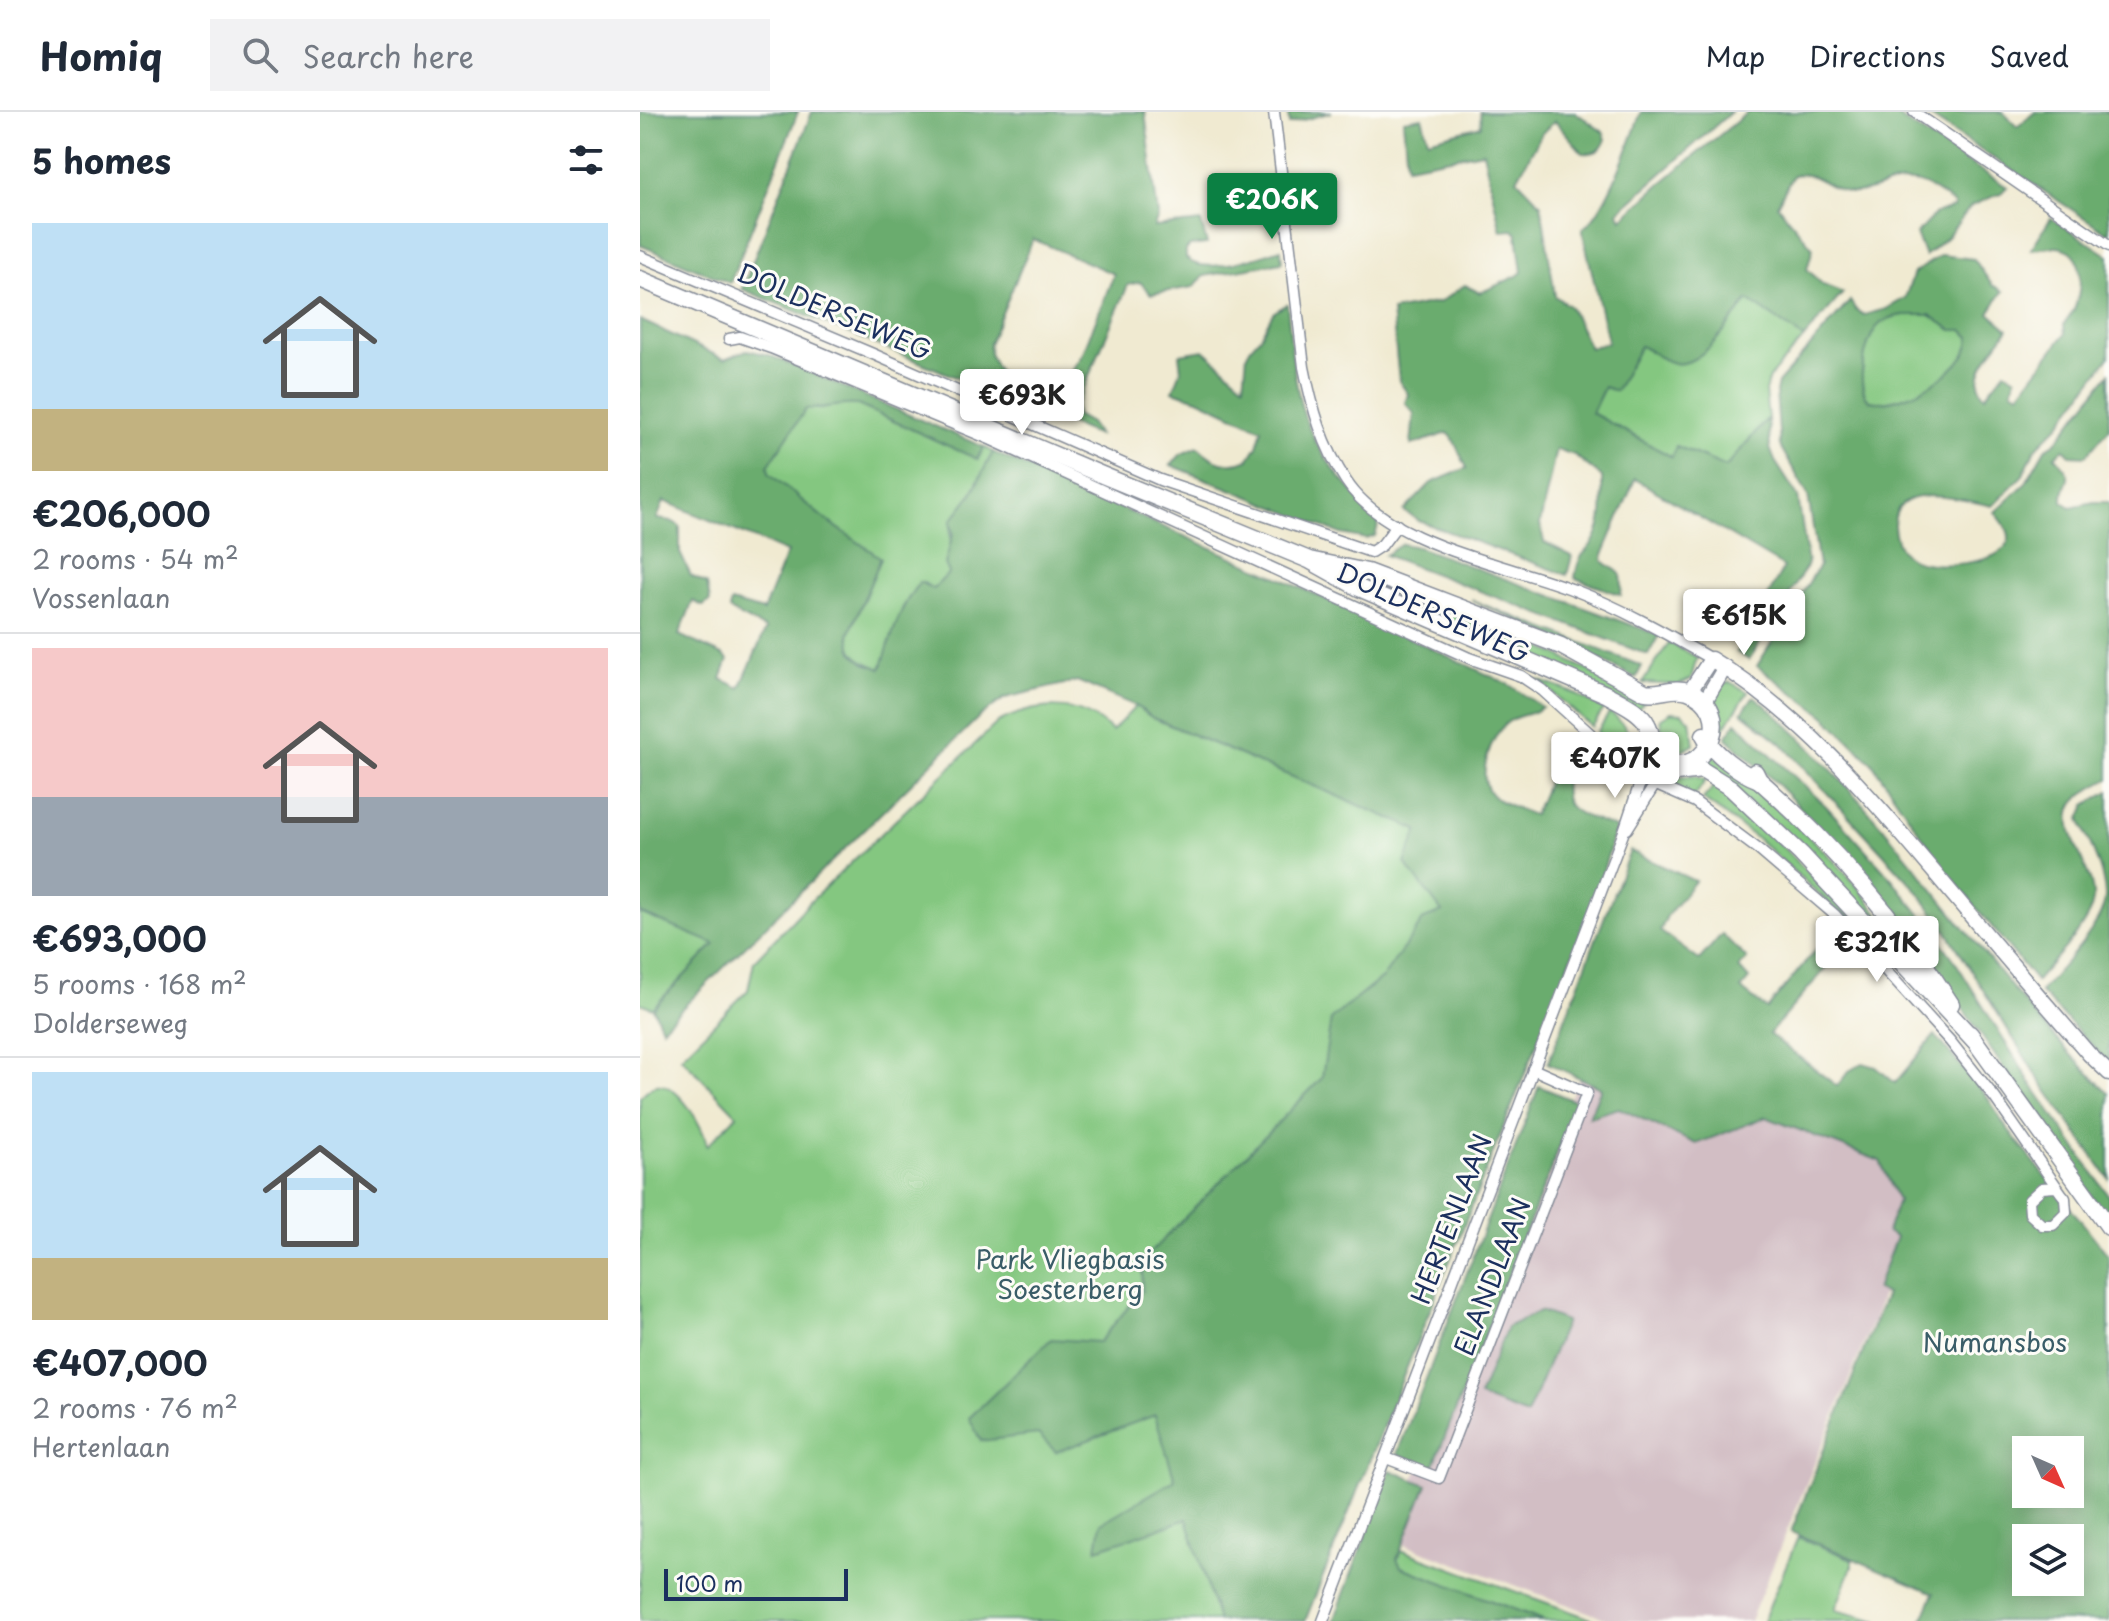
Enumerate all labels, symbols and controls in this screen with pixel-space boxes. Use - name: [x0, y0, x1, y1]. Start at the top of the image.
- search box: [210, 19, 770, 91]
- text: Homiq: [40, 27, 162, 84]
- icon: search: [238, 33, 282, 77]
- text: Search here: [302, 33, 474, 78]
- text: Map: [1706, 34, 1765, 77]
- text: Directions: [1809, 34, 1946, 77]
- text: Saved: [1990, 34, 2069, 77]
- text: 5 homes: [32, 134, 171, 186]
- icon: filters: [564, 138, 608, 182]
- pin: €206K: [1216, 173, 1328, 241]
- text: €206K: [1225, 179, 1319, 218]
- street label: DOLDERSEWEG: [731, 252, 938, 369]
- icon: home: [248, 275, 392, 419]
- pin: €693K: [966, 369, 1078, 437]
- text: €693K: [978, 375, 1066, 414]
- text: €206,000: [32, 487, 211, 539]
- text: 2 rooms · 54 m²: [32, 539, 239, 578]
- street label: DOLDERSEWEG: [1331, 552, 1537, 672]
- text: Vossenlaan: [32, 578, 170, 617]
- pin: €615K: [1688, 589, 1800, 657]
- text: €615K: [1701, 595, 1787, 634]
- icon: home: [248, 700, 392, 844]
- pin: €407K: [1559, 732, 1671, 800]
- text: €407K: [1569, 738, 1661, 777]
- text: €693,000: [32, 912, 207, 964]
- pin: €321K: [1821, 916, 1933, 984]
- text: €321K: [1834, 922, 1920, 961]
- text: 5 rooms · 168 m²: [32, 964, 247, 1003]
- text: Dolderseweg: [32, 1003, 188, 1042]
- icon: home: [248, 1124, 392, 1268]
- street label: HERTENLAAN: [1400, 1128, 1501, 1309]
- street label: ELANDLAAN: [1444, 1192, 1540, 1361]
- park label: Park Vliegbasis Soesterberg: [976, 1239, 1164, 1308]
- park label: Numansbos: [1923, 1322, 2067, 1361]
- text: €407,000: [32, 1336, 208, 1388]
- text: 2 rooms · 76 m²: [32, 1388, 238, 1427]
- text: Hertenlaan: [32, 1427, 170, 1466]
- north arrow: [2012, 1436, 2084, 1508]
- map controls: [2012, 1436, 2084, 1596]
- button: layers: [2012, 1524, 2084, 1596]
- scale bar: [664, 1565, 848, 1601]
- text: 100 m: [676, 1566, 743, 1599]

